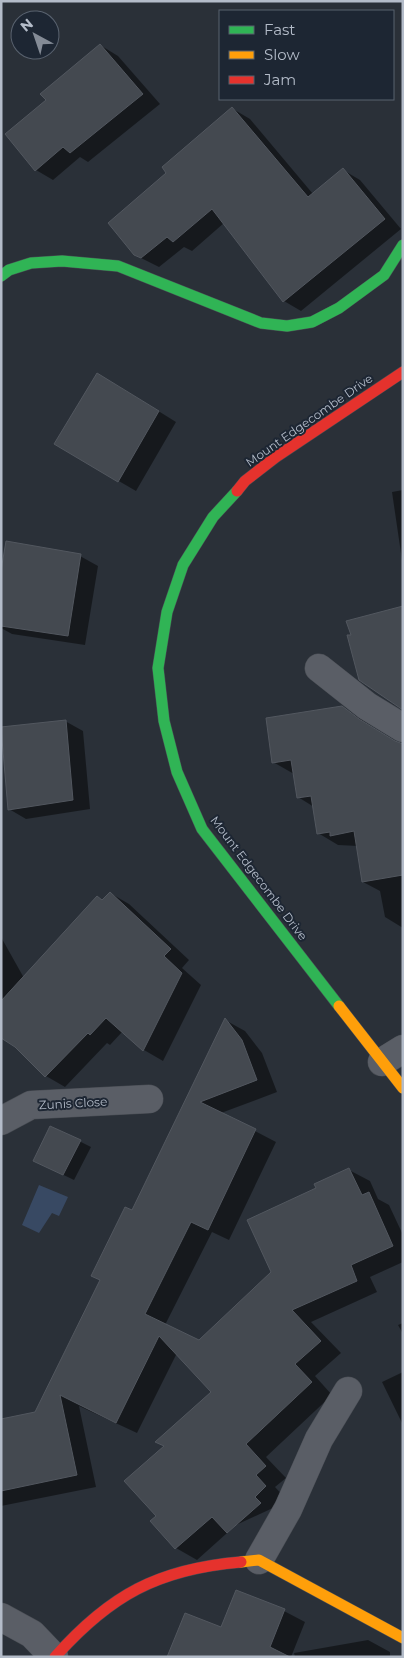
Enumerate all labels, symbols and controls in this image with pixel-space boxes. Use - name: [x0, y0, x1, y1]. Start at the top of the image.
- north arrow: [10, 10, 60, 60]
- legend: [219, 10, 394, 100]
- text: N: [17, 15, 37, 36]
- text: Fast: [264, 20, 295, 39]
- text: Slow: [264, 45, 300, 64]
- text: Jam: [263, 70, 296, 89]
- street label: Mount Edgecombe Drive: [243, 370, 375, 470]
- street label: Mount Edgecombe Drive: [207, 813, 311, 943]
- street label: Zunis Close: [38, 1094, 108, 1112]

